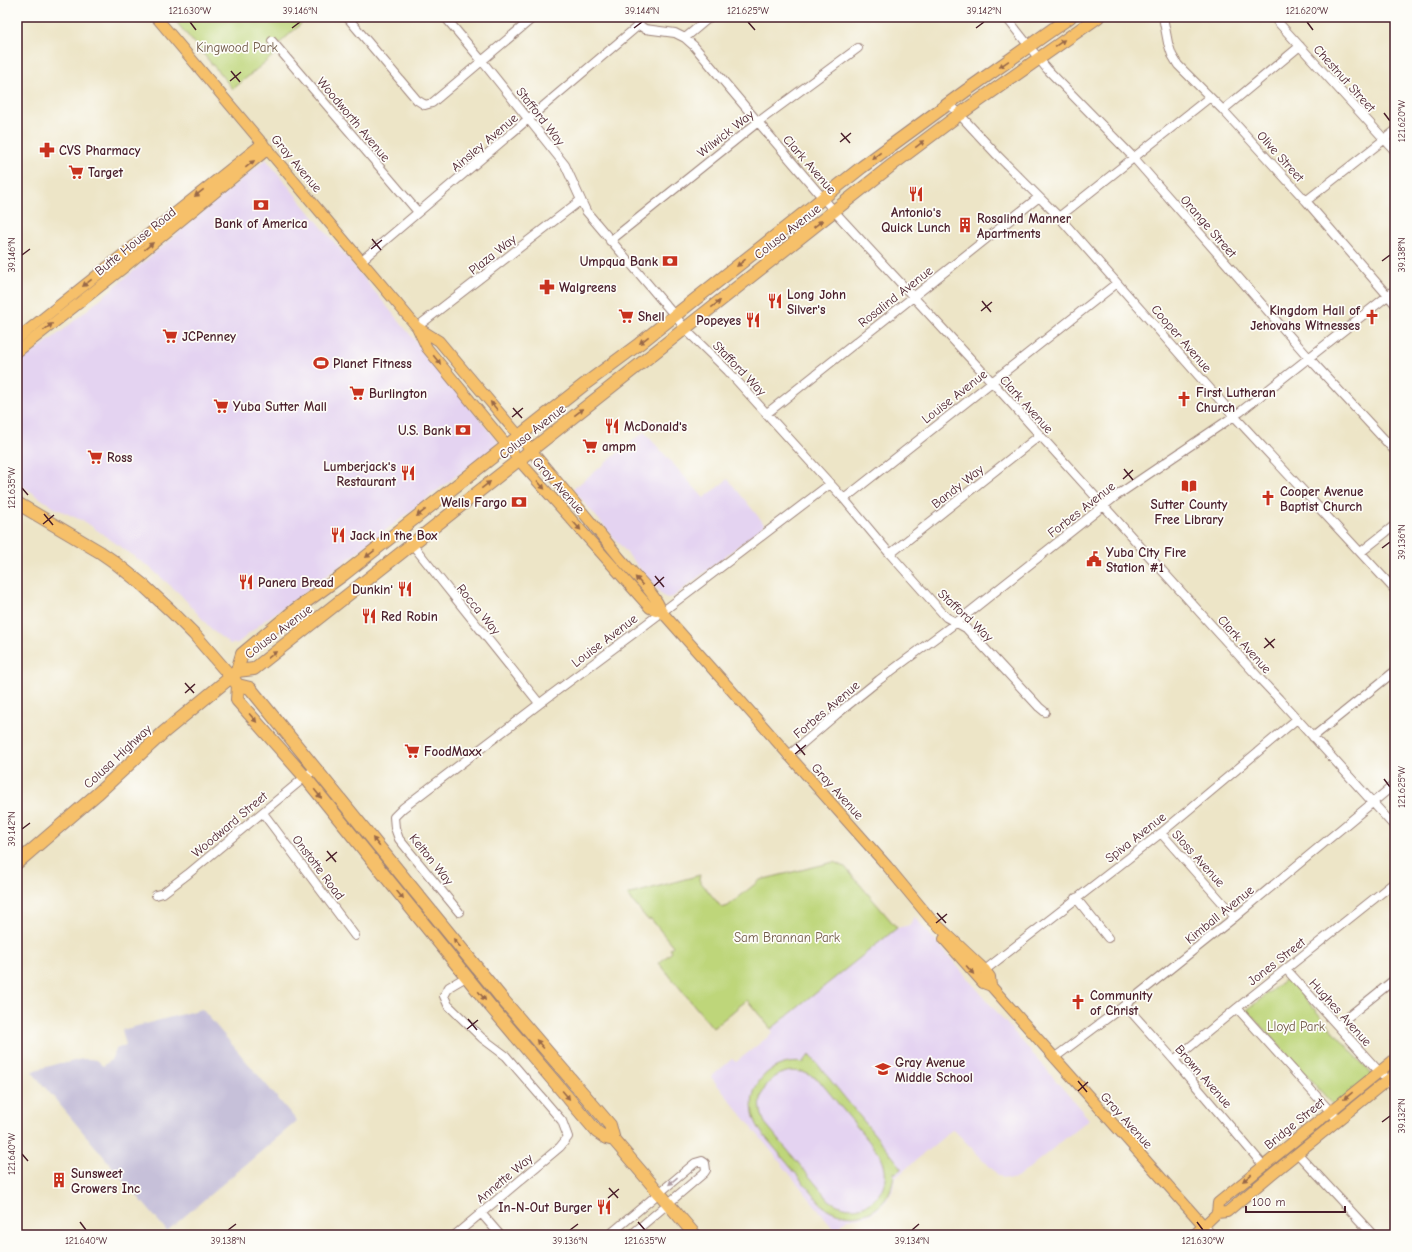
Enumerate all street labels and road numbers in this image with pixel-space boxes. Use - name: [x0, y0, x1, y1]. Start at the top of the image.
- street label: Chestnut Street: [1311, 42, 1380, 116]
- street label: Woodworth Avenue: [314, 74, 394, 165]
- street label: Stafford Way: [513, 84, 568, 149]
- street label: Wilwick Way: [694, 107, 757, 160]
- street label: Ainsley Avenue: [448, 110, 521, 175]
- street label: Olive Street: [1254, 128, 1308, 186]
- street label: Gray Avenue: [268, 131, 325, 196]
- street label: Clark Avenue: [780, 132, 840, 197]
- street label: Orange Street: [1178, 192, 1241, 261]
- street label: Colusa Avenue: [751, 200, 824, 262]
- street label: Butte House Road: [92, 204, 179, 279]
- street label: Plaza Way: [466, 231, 519, 278]
- street label: Rosalind Avenue: [855, 262, 936, 330]
- street label: Cooper Avenue: [1148, 302, 1215, 375]
- street label: Stafford Way: [710, 338, 769, 399]
- street label: Louise Avenue: [919, 366, 990, 426]
- street label: Clark Avenue: [997, 372, 1057, 437]
- street label: Colusa Avenue: [496, 400, 569, 462]
- street label: Gray Avenue: [529, 454, 588, 517]
- street label: Bandy Way: [928, 461, 986, 511]
- street label: Forbes Avenue: [1045, 478, 1118, 540]
- street label: Rocca Way: [454, 581, 504, 638]
- street label: Stafford Way: [935, 586, 997, 645]
- street label: Colusa Avenue: [242, 601, 315, 662]
- street label: Louise Avenue: [568, 610, 641, 670]
- street label: Clark Avenue: [1215, 612, 1275, 677]
- street label: Forbes Avenue: [790, 677, 863, 741]
- street label: Colusa Highway: [80, 721, 154, 792]
- street label: Gray Avenue: [808, 760, 867, 823]
- street label: Woodward Street: [188, 788, 271, 860]
- street label: Spiva Avenue: [1102, 809, 1169, 866]
- street label: Sloss Avenue: [1169, 827, 1228, 890]
- street label: Kelton Way: [406, 831, 457, 888]
- street label: Onstotte Road: [289, 832, 348, 903]
- street label: Kimball Avenue: [1182, 882, 1257, 947]
- street label: Jones Street: [1245, 934, 1309, 988]
- street label: Hughes Avenue: [1306, 975, 1375, 1050]
- street label: Brown Avenue: [1172, 1042, 1235, 1111]
- street label: Gray Avenue: [1097, 1089, 1156, 1152]
- street label: Bridge Street: [1261, 1094, 1329, 1152]
- street label: Annette Way: [473, 1150, 536, 1206]

